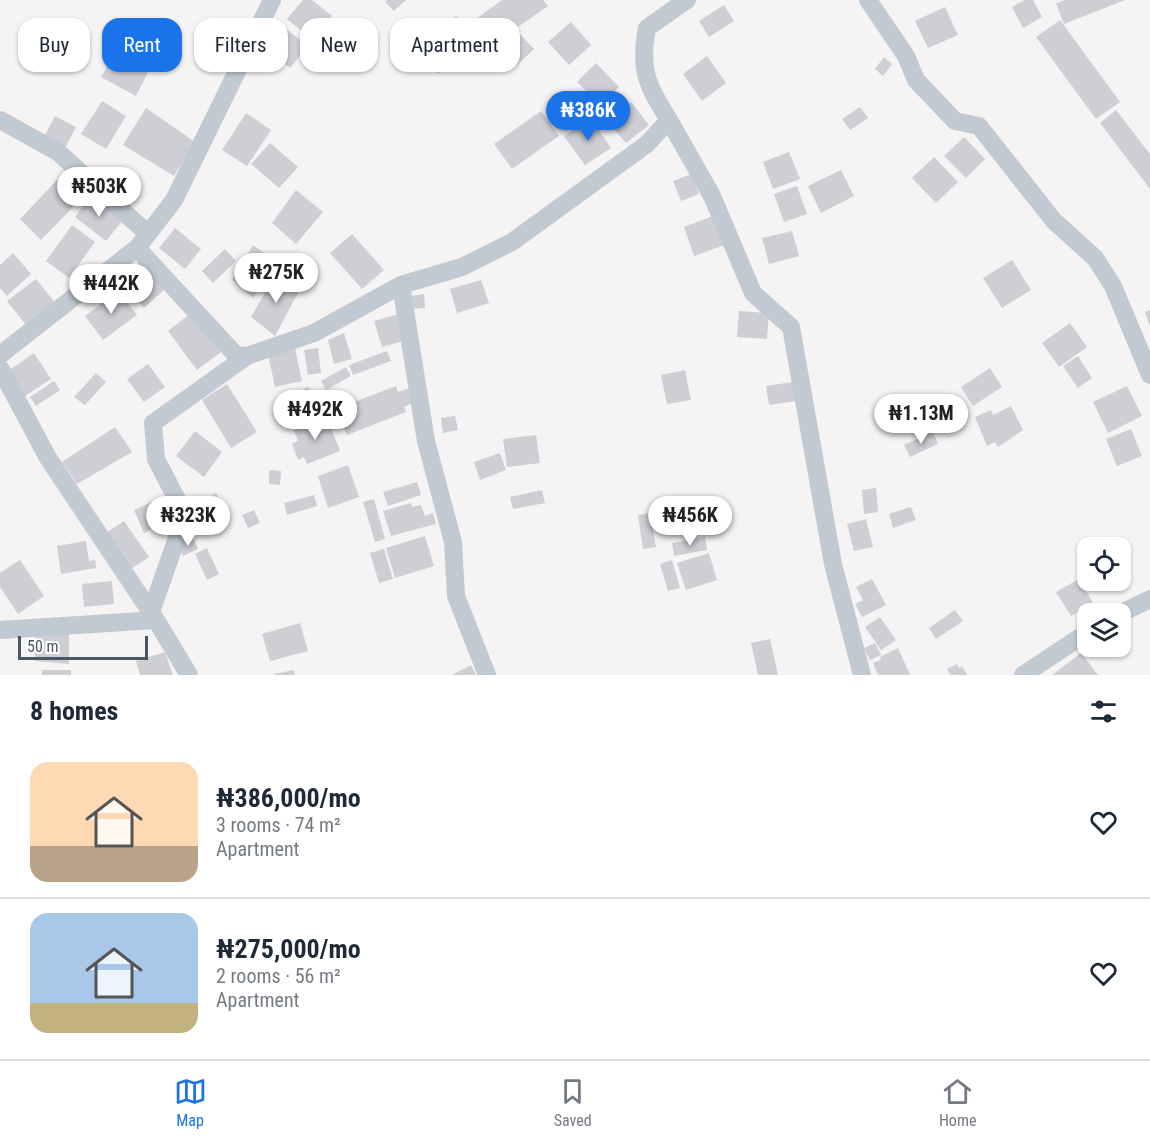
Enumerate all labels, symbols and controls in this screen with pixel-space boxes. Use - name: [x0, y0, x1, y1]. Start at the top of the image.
- chip: Buy: [18, 18, 90, 72]
- chip: Rent: [102, 18, 182, 72]
- chip: Filters: [194, 18, 288, 72]
- chip: New: [300, 18, 378, 72]
- chip: Apartment: [390, 18, 520, 72]
- pin: ₦386K: [546, 91, 630, 142]
- text: ₦386K: [560, 98, 616, 122]
- pin: ₦503K: [57, 167, 141, 218]
- text: ₦503K: [71, 174, 127, 198]
- pin: ₦275K: [234, 253, 318, 304]
- text: ₦275K: [248, 260, 304, 284]
- pin: ₦442K: [69, 264, 153, 315]
- text: ₦442K: [83, 271, 139, 295]
- pin: ₦492K: [273, 390, 357, 441]
- pin: ₦1.13M: [872, 394, 970, 445]
- text: ₦492K: [287, 397, 343, 421]
- text: ₦1.13M: [888, 401, 954, 425]
- pin: ₦323K: [146, 496, 230, 547]
- pin: ₦456K: [648, 496, 732, 547]
- text: ₦323K: [160, 503, 216, 527]
- text: ₦456K: [662, 503, 718, 527]
- map controls: [1077, 537, 1131, 657]
- button: locate: [1077, 537, 1131, 591]
- button: layers: [1077, 603, 1131, 657]
- scale bar: [18, 633, 148, 660]
- text: 50 m: [27, 637, 59, 656]
- icon: filters: [1087, 695, 1120, 728]
- text: 8 homes: [30, 696, 118, 726]
- text: ₦386,000/mo: [216, 783, 361, 813]
- icon: home: [78, 786, 150, 858]
- icon: heart: [1087, 806, 1120, 839]
- text: 3 rooms · 74 m²: [216, 813, 341, 837]
- text: Apartment: [216, 837, 300, 861]
- text: ₦275,000/mo: [216, 934, 361, 964]
- icon: home: [78, 937, 150, 1009]
- icon: heart: [1087, 957, 1120, 990]
- text: 2 rooms · 56 m²: [216, 964, 341, 988]
- text: Apartment: [216, 988, 300, 1012]
- tab: Map: [174, 1075, 207, 1130]
- tab: Saved: [554, 1075, 592, 1130]
- tab: Home: [939, 1075, 976, 1130]

